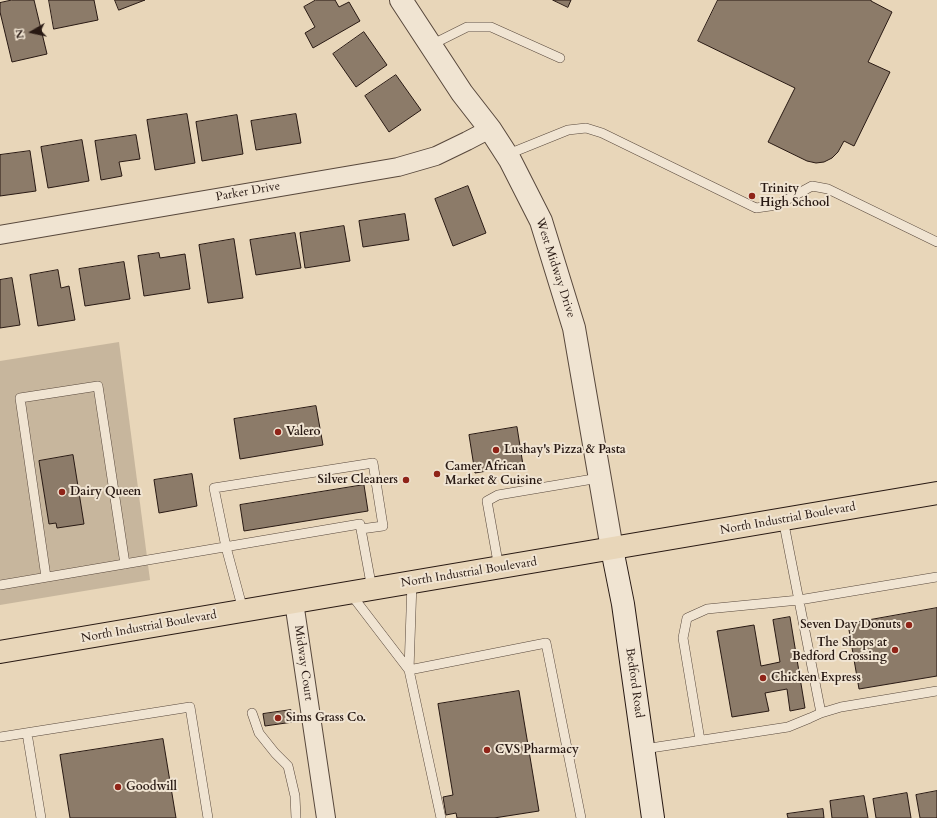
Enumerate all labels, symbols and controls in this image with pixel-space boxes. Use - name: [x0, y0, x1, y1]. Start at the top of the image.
- north arrow: [12, 12, 52, 52]
- text: N: [12, 28, 28, 40]
- street label: Parker Drive: [215, 179, 281, 205]
- place label: Trinity High School: [760, 182, 829, 210]
- marker: Trinity High School: [747, 191, 757, 201]
- street label: West Midway Drive: [532, 216, 578, 320]
- place label: Valero: [286, 425, 320, 439]
- marker: Valero: [273, 427, 283, 437]
- place label: Lushay's Pizza & Pasta: [504, 443, 626, 457]
- marker: Lushay's Pizza & Pasta: [491, 445, 501, 455]
- place label: Camer African Market & Cuisine: [445, 460, 542, 488]
- marker: Camer African Market & Cuisine: [432, 469, 442, 479]
- place label: Silver Cleaners: [318, 473, 398, 487]
- marker: Silver Cleaners: [401, 475, 411, 485]
- place label: Dairy Queen: [70, 485, 141, 499]
- marker: Dairy Queen: [57, 487, 67, 497]
- street label: North Industrial Boulevard: [719, 500, 857, 538]
- street label: North Industrial Boulevard: [400, 555, 538, 591]
- street label: North Industrial Boulevard: [80, 608, 218, 646]
- place label: Seven Day Donuts: [800, 618, 901, 632]
- marker: Seven Day Donuts: [904, 620, 914, 630]
- street label: Midway Court: [291, 624, 315, 702]
- place label: The Shops at Bedford Crossing: [792, 636, 887, 664]
- marker: The Shops at Bedford Crossing: [890, 645, 900, 655]
- street label: Bedford Road: [622, 647, 646, 719]
- place label: Chicken Express: [771, 671, 861, 685]
- marker: Chicken Express: [758, 673, 768, 683]
- place label: Sims Grass Co.: [286, 711, 366, 725]
- marker: Sims Grass Co.: [273, 713, 283, 723]
- place label: CVS Pharmacy: [495, 743, 579, 757]
- marker: CVS Pharmacy: [482, 745, 492, 755]
- place label: Goodwill: [126, 780, 177, 794]
- marker: Goodwill: [113, 782, 123, 792]

